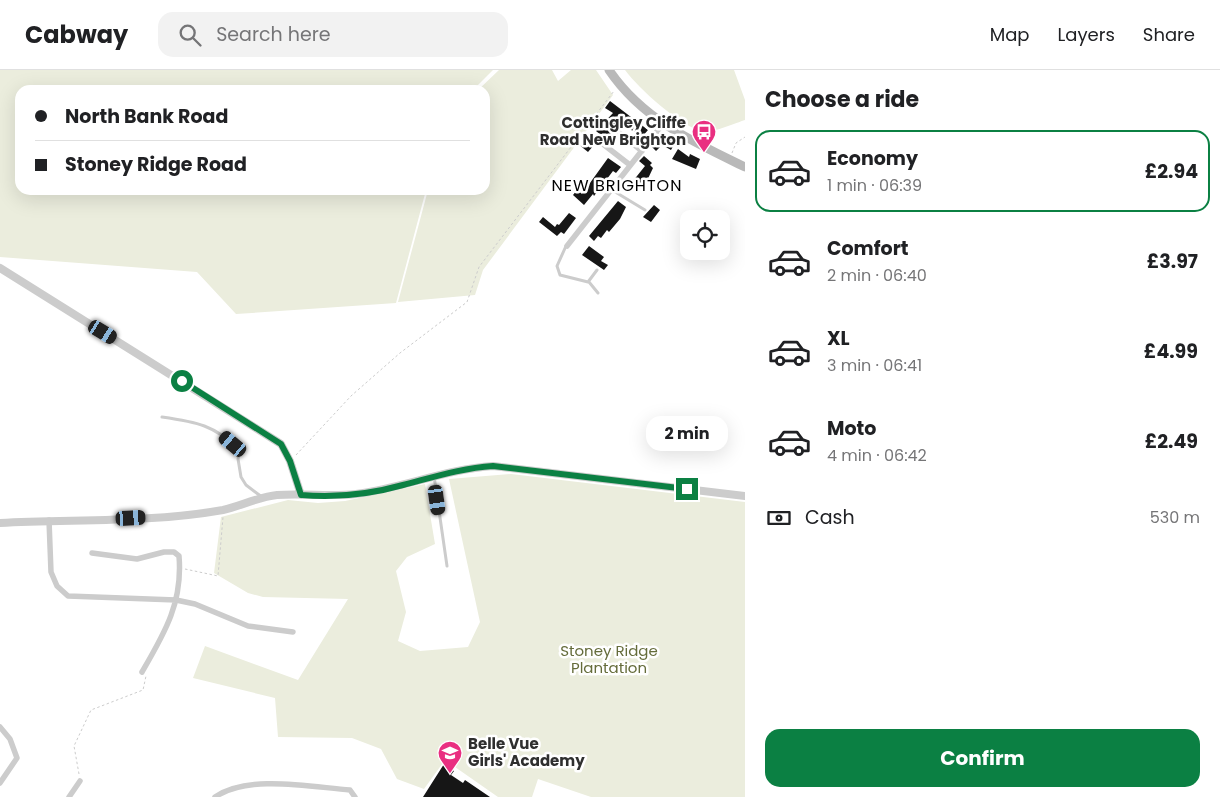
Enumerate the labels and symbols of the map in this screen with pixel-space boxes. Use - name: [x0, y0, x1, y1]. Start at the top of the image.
- place label: Cottingley Cliffe Road New Brighton: [540, 112, 686, 150]
- bus stop icon: Cottingley Cliffe Road New Brighton: [691, 119, 717, 153]
- district label: NEW BRIGHTON: [552, 174, 682, 197]
- car: [86, 318, 119, 346]
- route start: [171, 370, 193, 392]
- callout: 2 min: [646, 416, 728, 452]
- car: [216, 429, 249, 459]
- route end: [676, 478, 698, 500]
- car: [427, 484, 446, 516]
- car: [115, 510, 146, 526]
- park label: Stoney Ridge Plantation: [560, 640, 658, 678]
- place label: Belle Vue Girls' Academy: [468, 733, 585, 771]
- school or university icon: Belle Vue Girls' Academy: [437, 740, 463, 774]

